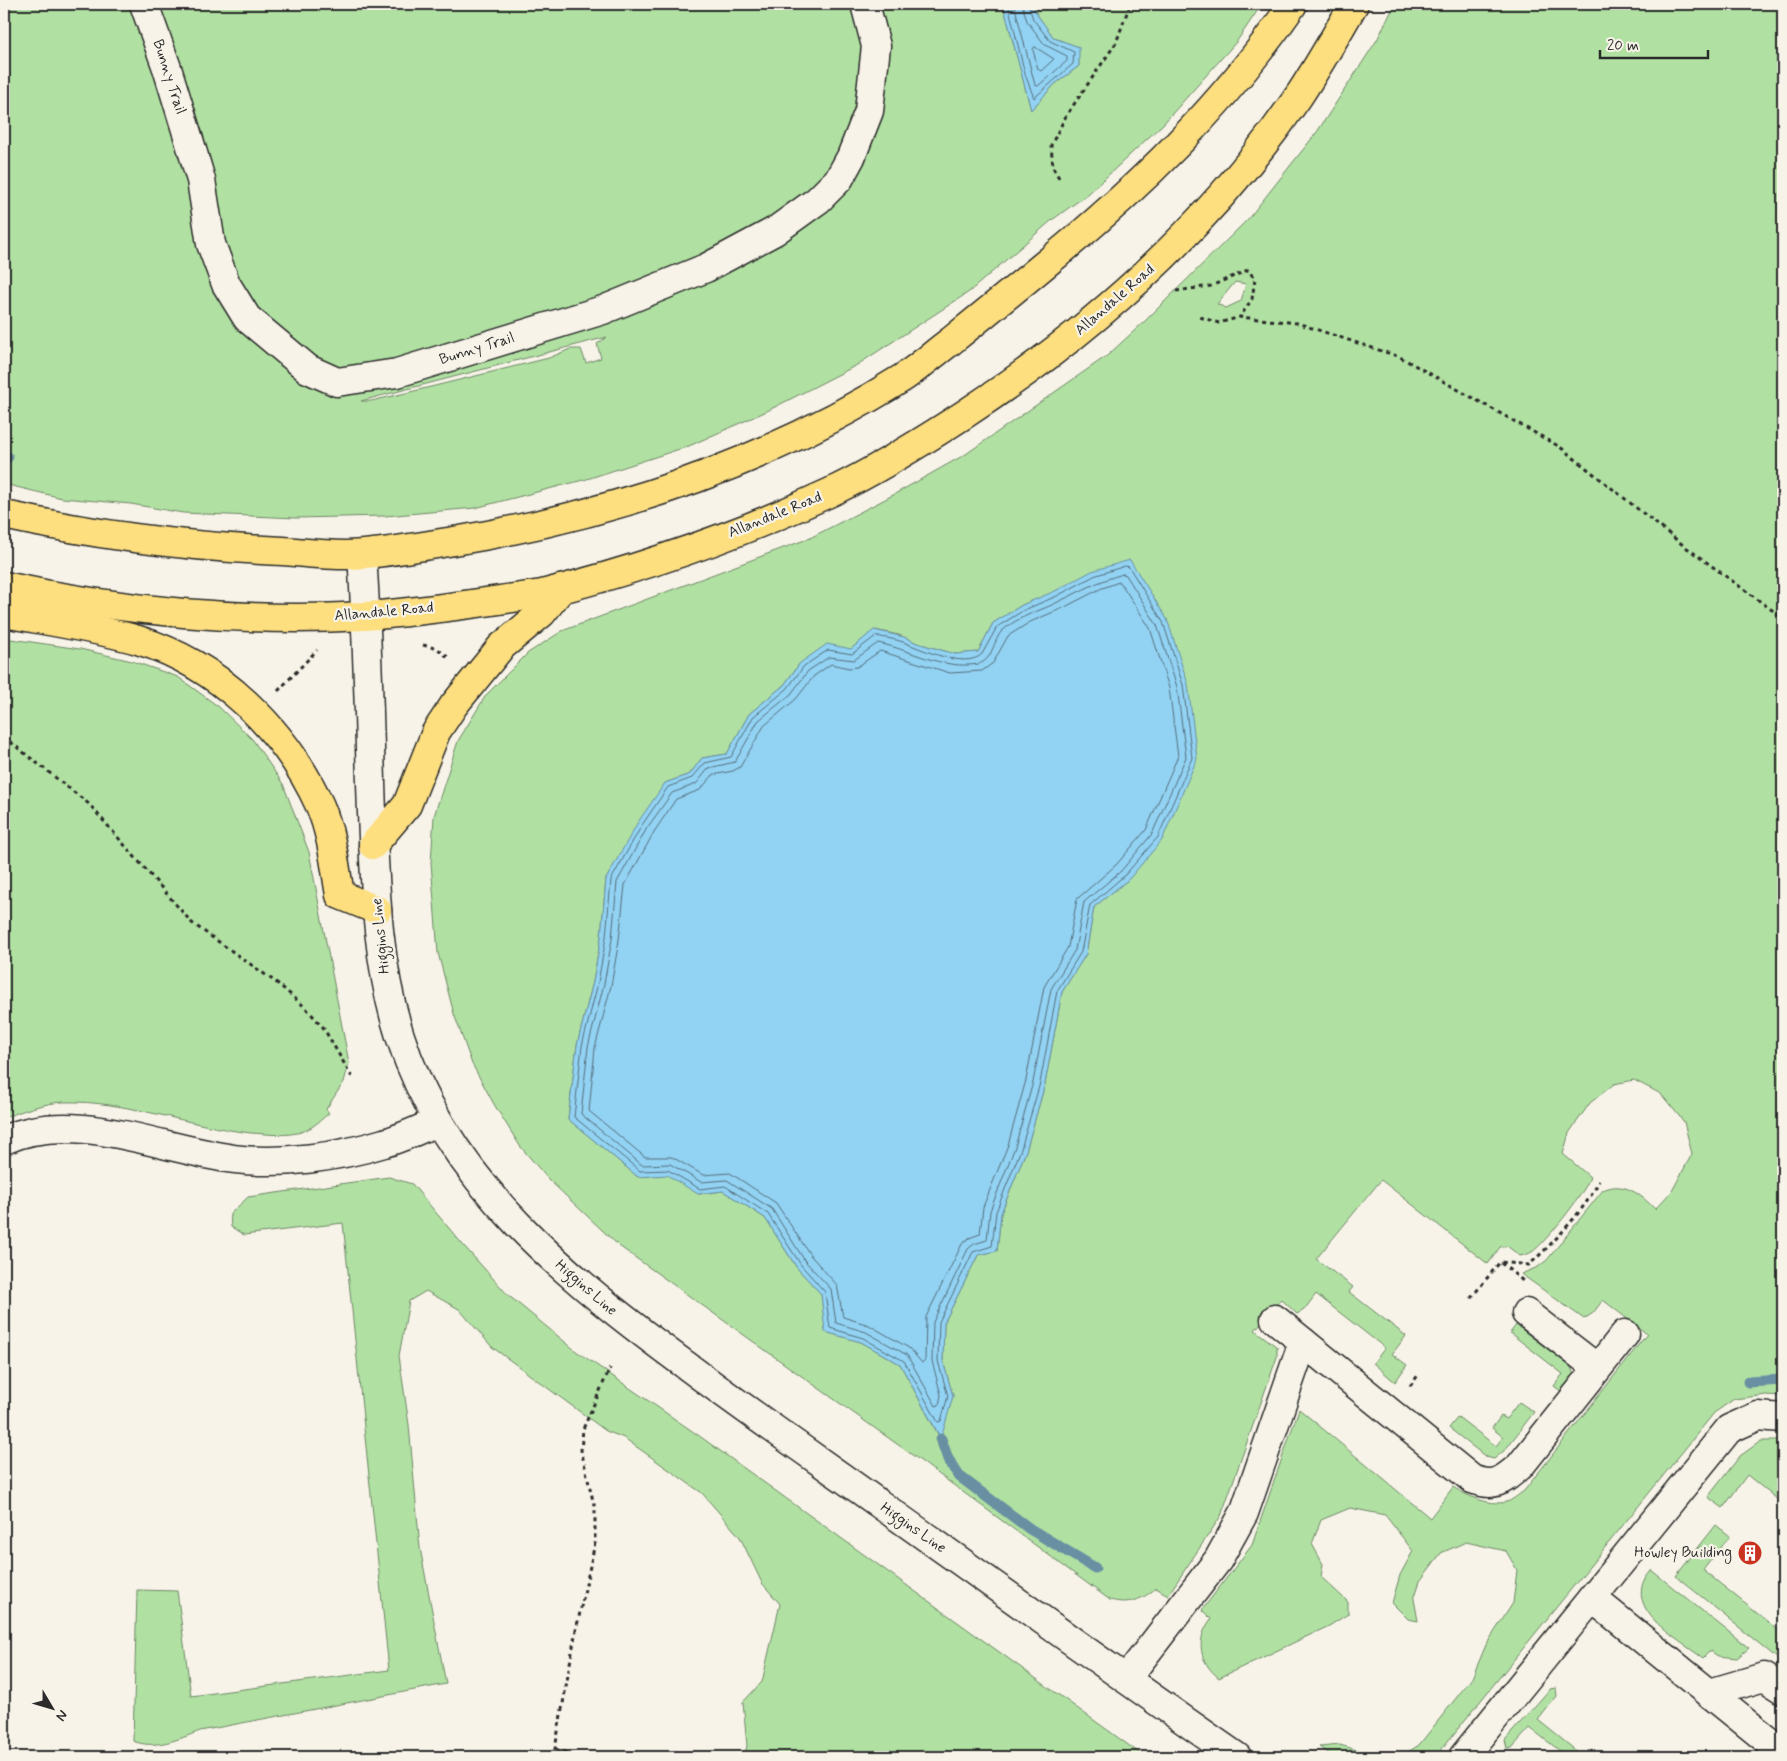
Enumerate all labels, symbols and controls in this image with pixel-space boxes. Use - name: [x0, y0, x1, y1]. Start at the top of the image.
- scale bar: [1600, 28, 1707, 60]
- text: 20 m: [1607, 36, 1639, 56]
- street label: Bunny Trail: [148, 37, 190, 117]
- street label: Allandale Road: [1071, 260, 1159, 340]
- street label: Bunny Trail: [437, 328, 517, 370]
- street label: Allandale Road: [725, 487, 825, 543]
- street label: Allandale Road: [334, 598, 435, 626]
- street label: Higgins Line: [367, 897, 396, 975]
- street label: Higgins Line: [550, 1255, 622, 1321]
- street label: Higgins Line: [875, 1498, 950, 1559]
- building icon: Howley Building: [1737, 1540, 1763, 1566]
- place label: Howley Building: [1634, 1543, 1732, 1564]
- north arrow: [28, 1684, 78, 1734]
- text: N: [51, 1706, 71, 1725]

